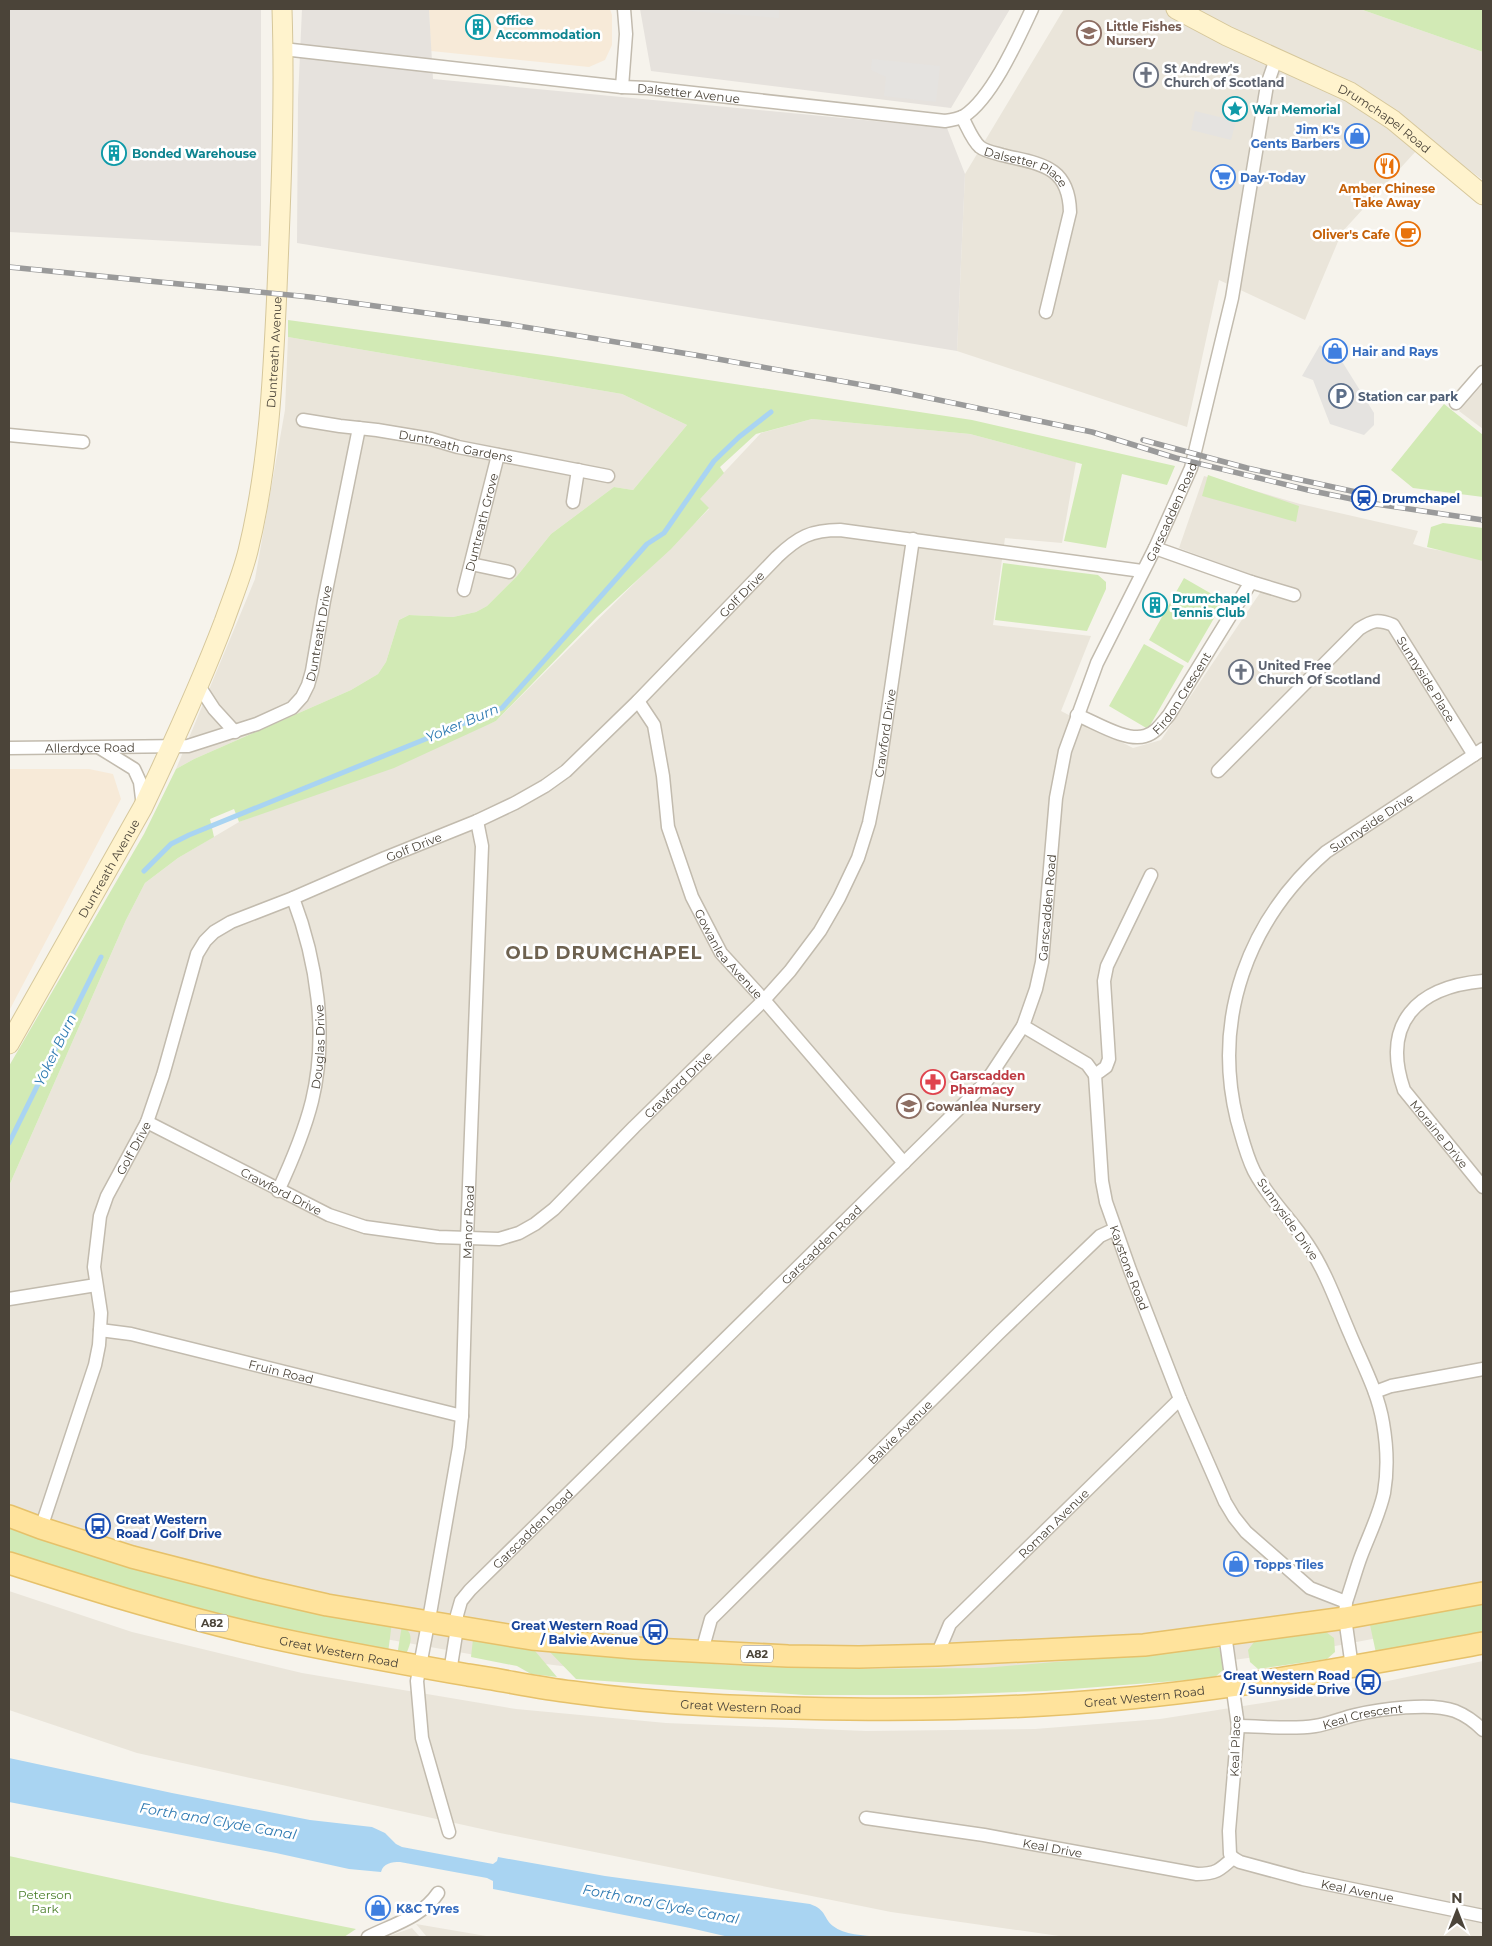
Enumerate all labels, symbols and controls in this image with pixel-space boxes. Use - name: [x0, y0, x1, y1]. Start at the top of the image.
- place label: Office Accommodation: [495, 13, 601, 42]
- building icon: Office Accommodation: [465, 14, 491, 40]
- place label: Little Fishes Nursery: [1106, 19, 1182, 48]
- school or university icon: Little Fishes Nursery: [1076, 20, 1102, 46]
- place label: St Andrew's Church of Scotland: [1164, 61, 1284, 90]
- church icon: St Andrew's Church of Scotland: [1133, 62, 1159, 88]
- street label: Dalsetter Avenue: [637, 80, 741, 106]
- street label: Drumchapel Road: [1336, 80, 1434, 156]
- place icon: War Memorial: [1222, 96, 1248, 122]
- place label: War Memorial: [1252, 102, 1341, 117]
- place label: Jim K's Gents Barbers: [1251, 122, 1341, 151]
- shop icon: Jim K's Gents Barbers: [1344, 123, 1370, 149]
- building icon: Bonded Warehouse: [101, 140, 127, 166]
- street label: Dalsetter Place: [982, 143, 1071, 190]
- place label: Bonded Warehouse: [132, 146, 257, 161]
- restaurant icon: Amber Chinese Take Away: [1374, 153, 1400, 179]
- supermarket icon: Day-Today: [1210, 164, 1236, 190]
- place label: Day-Today: [1240, 170, 1307, 185]
- place label: Amber Chinese Take Away: [1338, 181, 1436, 210]
- cafe icon: Oliver's Cafe: [1395, 221, 1421, 247]
- place label: Oliver's Cafe: [1312, 227, 1390, 242]
- street label: Duntreath Avenue: [263, 296, 284, 408]
- shop icon: Hair and Rays: [1322, 338, 1348, 364]
- place label: Hair and Rays: [1352, 344, 1439, 359]
- parking icon: Station car park: [1328, 383, 1354, 409]
- place label: Station car park: [1358, 389, 1458, 404]
- street label: Duntreath Gardens: [398, 426, 514, 465]
- street label: Garscadden Road: [1142, 461, 1200, 564]
- street label: Duntreath Grove: [462, 471, 501, 573]
- station icon: Drumchapel: [1351, 485, 1377, 511]
- place label: Drumchapel: [1382, 491, 1460, 506]
- street label: Golf Drive: [716, 568, 767, 620]
- street label: Duntreath Drive: [302, 584, 335, 683]
- place label: Drumchapel Tennis Club: [1172, 591, 1250, 620]
- building icon: Drumchapel Tennis Club: [1142, 592, 1168, 618]
- street label: Sunnyside Place: [1394, 633, 1459, 725]
- street label: Firdon Crescent: [1149, 649, 1214, 737]
- place label: United Free Church Of Scotland: [1258, 658, 1381, 687]
- church icon: United Free Church Of Scotland: [1228, 659, 1254, 685]
- street label: Crawford Drive: [871, 688, 898, 778]
- water label: Yoker Burn: [423, 700, 501, 746]
- street label: Allerdyce Road: [45, 739, 135, 755]
- street label: Sunnyside Drive: [1326, 790, 1416, 855]
- street label: Duntreath Avenue: [74, 816, 142, 920]
- street label: Golf Drive: [384, 829, 444, 864]
- street label: Garscadden Road: [1035, 854, 1059, 962]
- street label: Gowanlea Avenue: [692, 906, 766, 1002]
- district label: OLD DRUMCHAPEL: [506, 942, 702, 964]
- street label: Douglas Drive: [307, 1004, 327, 1090]
- water label: Yoker Burn: [30, 1011, 80, 1089]
- street label: Crawford Drive: [640, 1048, 715, 1121]
- place label: Garscadden Pharmacy: [950, 1068, 1025, 1097]
- pharmacy icon: Garscadden Pharmacy: [920, 1069, 946, 1095]
- school or university icon: Gowanlea Nursery: [896, 1093, 922, 1119]
- street label: Moraine Drive: [1407, 1097, 1472, 1171]
- place label: Gowanlea Nursery: [926, 1099, 1042, 1114]
- street label: Golf Drive: [112, 1118, 154, 1177]
- street label: Crawford Drive: [238, 1164, 325, 1218]
- street label: Sunnyside Drive: [1254, 1175, 1322, 1263]
- street label: Manor Road: [459, 1185, 477, 1259]
- street label: Garscadden Road: [778, 1201, 865, 1287]
- street label: Kaystone Road: [1107, 1223, 1152, 1312]
- street label: Fruin Road: [247, 1356, 315, 1386]
- street label: Balvie Avenue: [864, 1397, 935, 1467]
- street label: Roman Avenue: [1015, 1485, 1092, 1561]
- street label: Garscadden Road: [489, 1486, 576, 1571]
- place label: Great Western Road / Golf Drive: [116, 1512, 222, 1541]
- bus stop icon: Great Western Road / Golf Drive: [85, 1513, 111, 1539]
- shop icon: Topps Tiles: [1223, 1551, 1249, 1577]
- place label: Topps Tiles: [1254, 1557, 1324, 1572]
- road number: A82: [196, 1615, 228, 1632]
- place label: Great Western Road / Balvie Avenue: [511, 1618, 638, 1647]
- bus stop icon: Great Western Road / Balvie Avenue: [642, 1619, 668, 1645]
- street label: Great Western Road: [278, 1632, 400, 1670]
- road number: A82: [741, 1646, 773, 1662]
- place label: Great Western Road / Sunnyside Drive: [1223, 1668, 1350, 1697]
- bus stop icon: Great Western Road / Sunnyside Drive: [1355, 1669, 1381, 1695]
- street label: Great Western Road: [1083, 1682, 1206, 1710]
- street label: Great Western Road: [680, 1696, 802, 1716]
- street label: Keal Crescent: [1321, 1700, 1404, 1732]
- street label: Keal Place: [1226, 1715, 1244, 1777]
- water label: Forth and Clyde Canal: [138, 1798, 298, 1844]
- street label: Keal Drive: [1022, 1835, 1084, 1860]
- street label: Keal Avenue: [1320, 1875, 1395, 1905]
- water label: Forth and Clyde Canal: [581, 1880, 741, 1928]
- north arrow: [1432, 1886, 1482, 1936]
- park label: Peterson Park: [18, 1887, 72, 1916]
- text: N: [1451, 1889, 1463, 1907]
- shop icon: K&C Tyres: [365, 1895, 391, 1921]
- place label: K&C Tyres: [396, 1901, 460, 1916]

